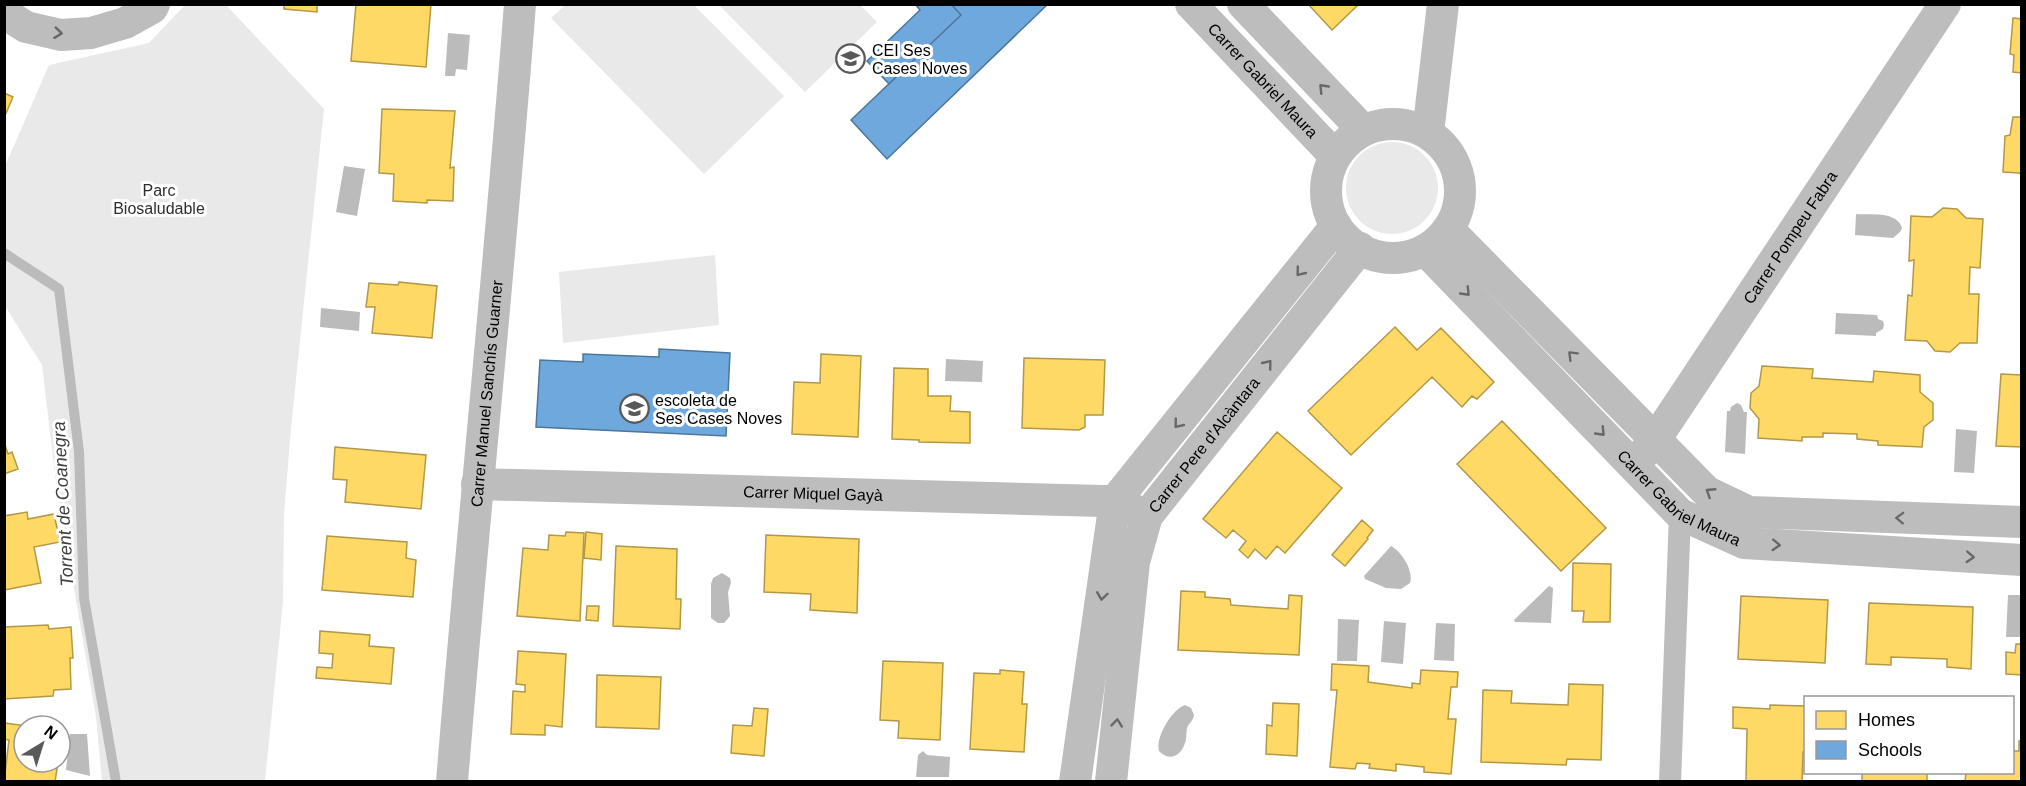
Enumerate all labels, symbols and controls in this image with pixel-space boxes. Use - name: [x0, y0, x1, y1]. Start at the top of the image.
- street label: Carrer Gabriel Maura: [1205, 19, 1321, 141]
- one-way arrow: [54, 27, 63, 39]
- place label: CEI Ses Cases Noves: [872, 42, 967, 77]
- school or university icon: CEI Ses Cases Noves: [835, 43, 867, 75]
- one-way arrow: [1319, 84, 1330, 95]
- street label: Carrer Pompeu Fabra: [1740, 168, 1840, 307]
- park label: Parc Biosaludable: [113, 182, 205, 217]
- one-way arrow: [1296, 265, 1307, 276]
- street label: Carrer Manuel Sanchís Guarner: [467, 279, 505, 508]
- one-way arrow: [1459, 285, 1470, 295]
- one-way arrow: [1569, 351, 1580, 362]
- one-way arrow: [1261, 359, 1272, 370]
- street label: Carrer Pere d'Alcàntara: [1145, 374, 1262, 516]
- place label: escoleta de Ses Cases Noves: [655, 392, 782, 427]
- school or university icon: escoleta de Ses Cases Noves: [618, 393, 650, 425]
- one-way arrow: [1174, 417, 1185, 428]
- water label: Torrent de Coanegra: [49, 421, 77, 587]
- one-way arrow: [1594, 426, 1605, 436]
- street label: Carrer Gabriel Maura: [1614, 446, 1743, 549]
- street label: Carrer Miquel Gayà: [743, 483, 883, 504]
- one-way arrow: [1706, 488, 1717, 499]
- one-way arrow: [1896, 511, 1905, 524]
- one-way arrow: [1771, 539, 1780, 552]
- one-way arrow: [1966, 550, 1975, 563]
- one-way arrow: [1096, 591, 1108, 600]
- legend: [1804, 696, 2014, 774]
- text: Homes: [1858, 710, 1915, 730]
- north arrow: [12, 714, 72, 774]
- one-way arrow: [1110, 719, 1123, 728]
- text: N: [41, 722, 61, 743]
- text: Schools: [1858, 740, 1922, 760]

